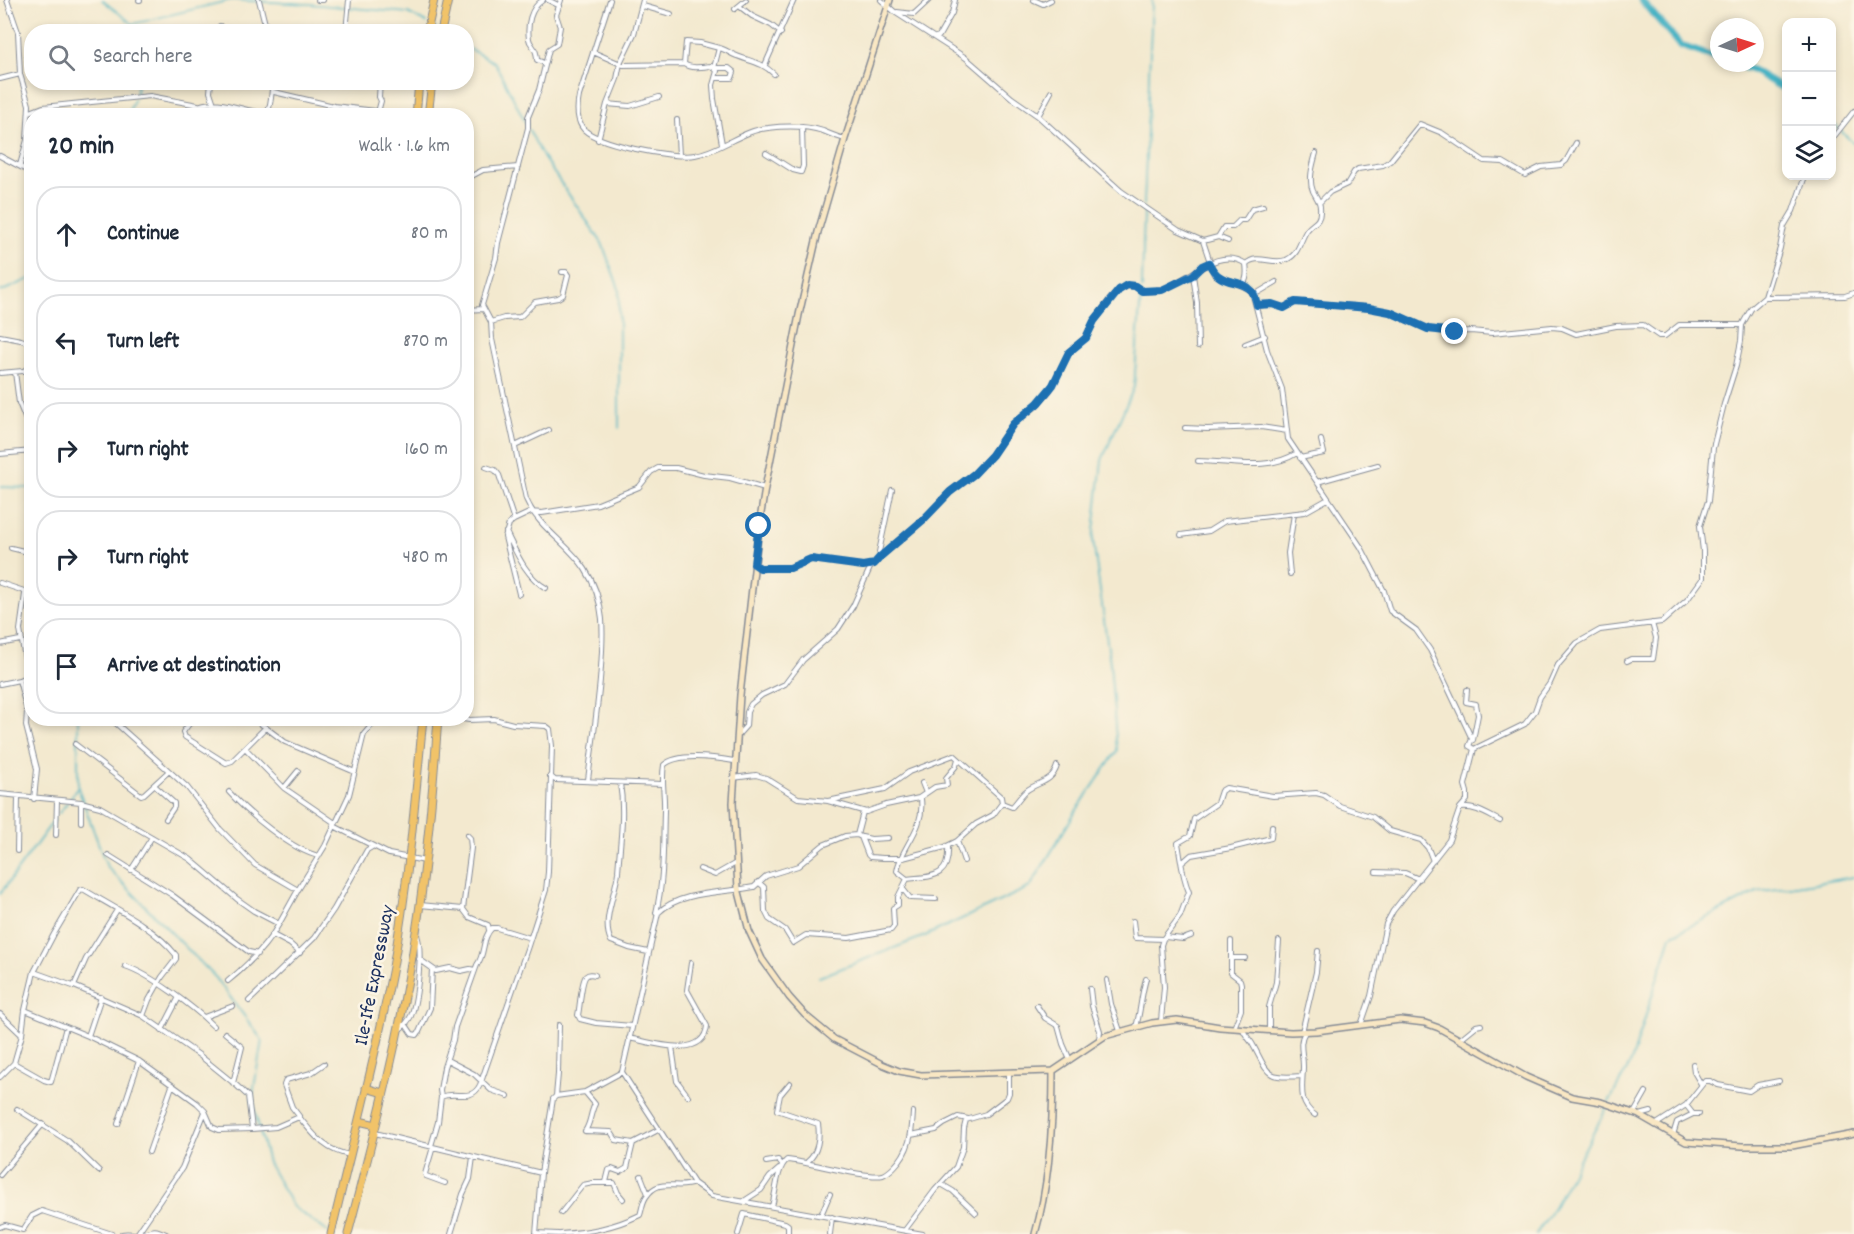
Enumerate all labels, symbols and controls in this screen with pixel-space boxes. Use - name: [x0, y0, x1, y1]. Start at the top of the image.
- north arrow: [1710, 18, 1764, 72]
- map controls: [1782, 18, 1836, 180]
- button: +: [1782, 18, 1836, 72]
- search box: [24, 24, 474, 90]
- icon: search: [45, 41, 78, 74]
- text: Search here: [93, 42, 192, 73]
- button: −: [1782, 72, 1836, 126]
- button: layers: [1782, 126, 1836, 180]
- text: 20 min: [48, 129, 114, 166]
- text: Walk · 1.6 km: [358, 133, 450, 161]
- icon: ahead: [50, 218, 83, 251]
- text: Continue: [107, 219, 179, 250]
- text: 80 m: [411, 220, 448, 248]
- route end: [1441, 318, 1467, 344]
- icon: left: [50, 326, 83, 359]
- text: Turn left: [107, 327, 179, 358]
- text: 870 m: [403, 328, 448, 356]
- icon: right: [50, 434, 83, 467]
- text: Turn right: [107, 435, 189, 466]
- text: 160 m: [405, 436, 448, 464]
- route start: [745, 512, 771, 538]
- icon: right: [50, 542, 83, 575]
- text: Turn right: [107, 543, 189, 574]
- text: 480 m: [402, 544, 448, 572]
- icon: arrive: [50, 650, 83, 683]
- text: Arrive at destination: [107, 651, 281, 682]
- street label: Ile-Ife Expressway: [349, 902, 403, 1048]

